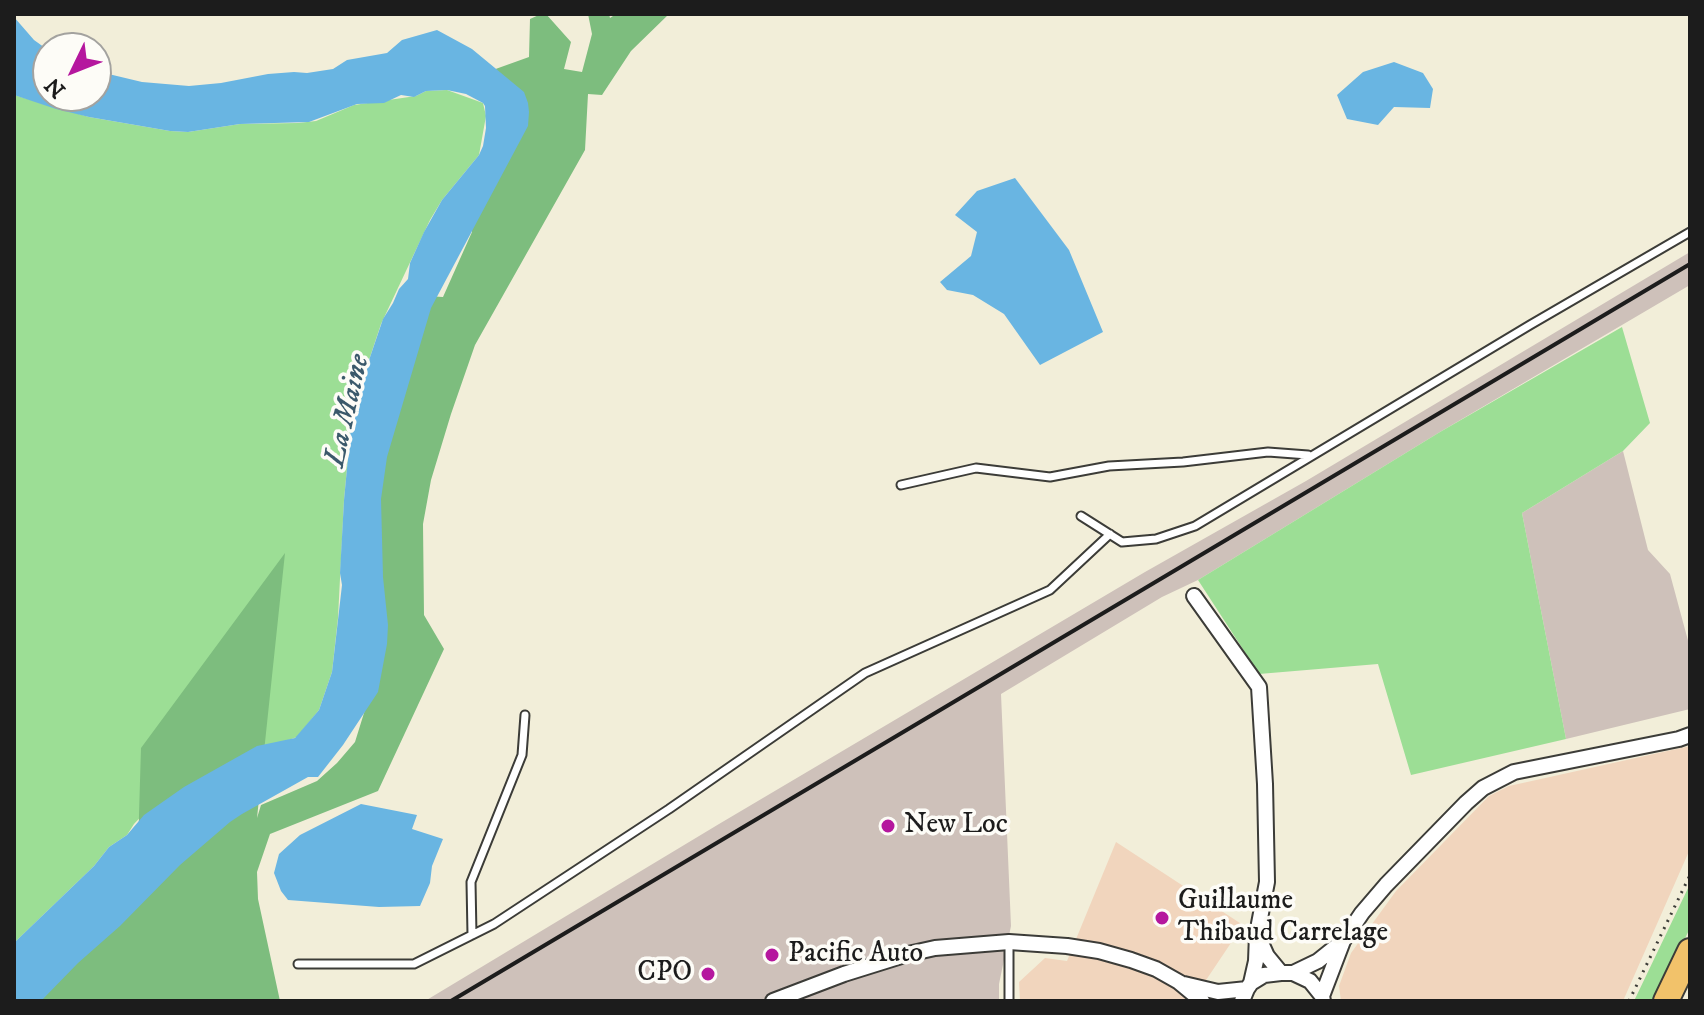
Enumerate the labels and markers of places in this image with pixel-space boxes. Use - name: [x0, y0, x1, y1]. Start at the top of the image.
- place label: New Loc: [904, 809, 1008, 843]
- marker: New Loc: [879, 817, 897, 835]
- place label: Guillaume Thibaud Carrelage: [1178, 885, 1388, 951]
- marker: Guillaume Thibaud Carrelage: [1153, 909, 1171, 927]
- place label: Pacific Auto: [788, 938, 923, 972]
- marker: Pacific Auto: [763, 946, 781, 964]
- place label: CPO: [637, 957, 692, 991]
- marker: CPO: [699, 965, 717, 983]

